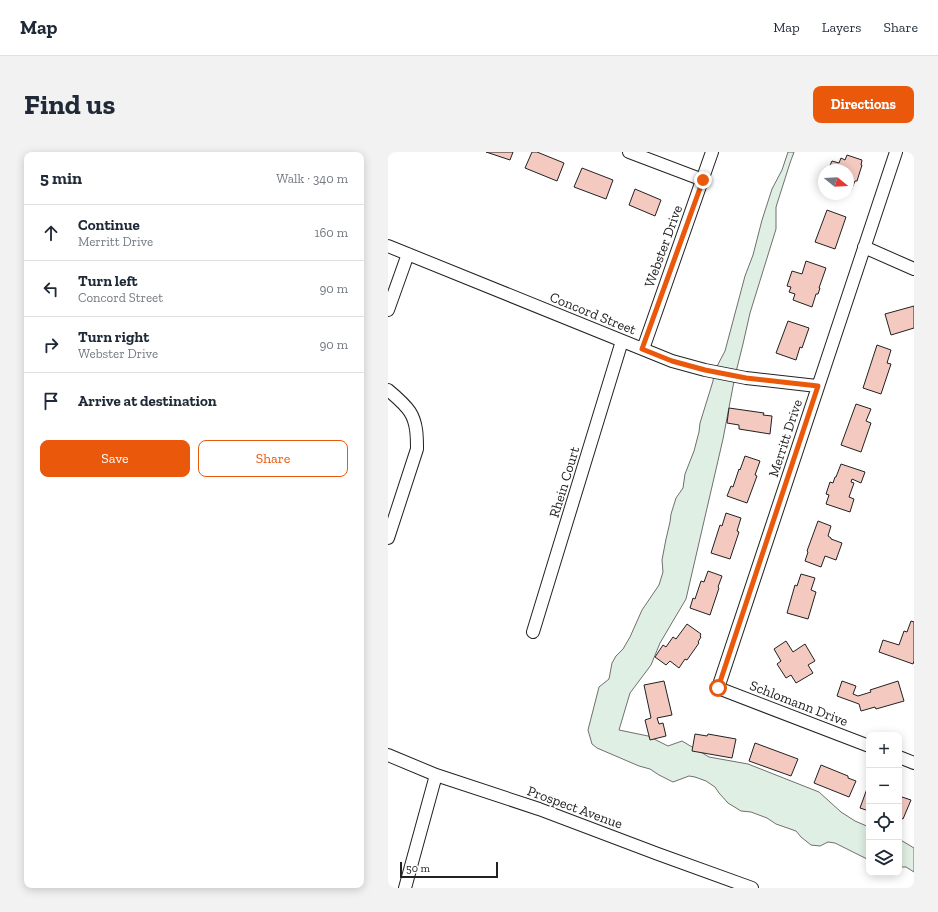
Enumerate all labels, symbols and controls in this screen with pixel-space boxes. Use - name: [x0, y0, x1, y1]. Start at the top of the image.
- text: Map: [20, 16, 57, 39]
- text: Map: [773, 19, 800, 36]
- text: Layers: [822, 19, 861, 36]
- text: Share: [883, 19, 918, 36]
- button: Directions: [813, 86, 914, 123]
- text: Find us: [24, 88, 115, 121]
- north arrow: [818, 164, 854, 200]
- text: 5 min: [40, 168, 82, 188]
- text: Walk · 340 m: [276, 171, 348, 186]
- route end: [694, 171, 712, 189]
- street label: Webster Drive: [641, 202, 686, 290]
- text: Continue: [78, 216, 140, 234]
- icon: ahead: [40, 222, 62, 244]
- text: 160 m: [314, 225, 348, 240]
- text: Merritt Drive: [78, 234, 153, 249]
- text: Turn left: [78, 272, 138, 290]
- icon: left: [40, 278, 62, 300]
- text: 90 m: [319, 281, 348, 296]
- street label: Concord Street: [547, 288, 639, 339]
- text: Concord Street: [78, 290, 163, 305]
- text: Turn right: [78, 328, 149, 346]
- icon: right: [40, 334, 62, 356]
- text: 90 m: [319, 337, 348, 352]
- text: Webster Drive: [78, 346, 158, 361]
- icon: arrive: [40, 390, 62, 412]
- text: Arrive at destination: [78, 392, 217, 410]
- street label: Merritt Drive: [765, 397, 806, 479]
- button: Save: [40, 440, 190, 477]
- button: Share: [198, 440, 348, 477]
- street label: Rhein Court: [546, 444, 584, 520]
- street label: Schlomann Drive: [747, 677, 851, 730]
- route start: [709, 679, 727, 697]
- map controls: [866, 732, 902, 876]
- button: +: [866, 732, 902, 768]
- button: −: [866, 768, 902, 804]
- street label: Prospect Avenue: [525, 782, 625, 833]
- button: locate: [866, 804, 902, 840]
- button: layers: [866, 840, 902, 876]
- scale bar: [400, 860, 498, 879]
- text: 50 m: [406, 862, 430, 875]

